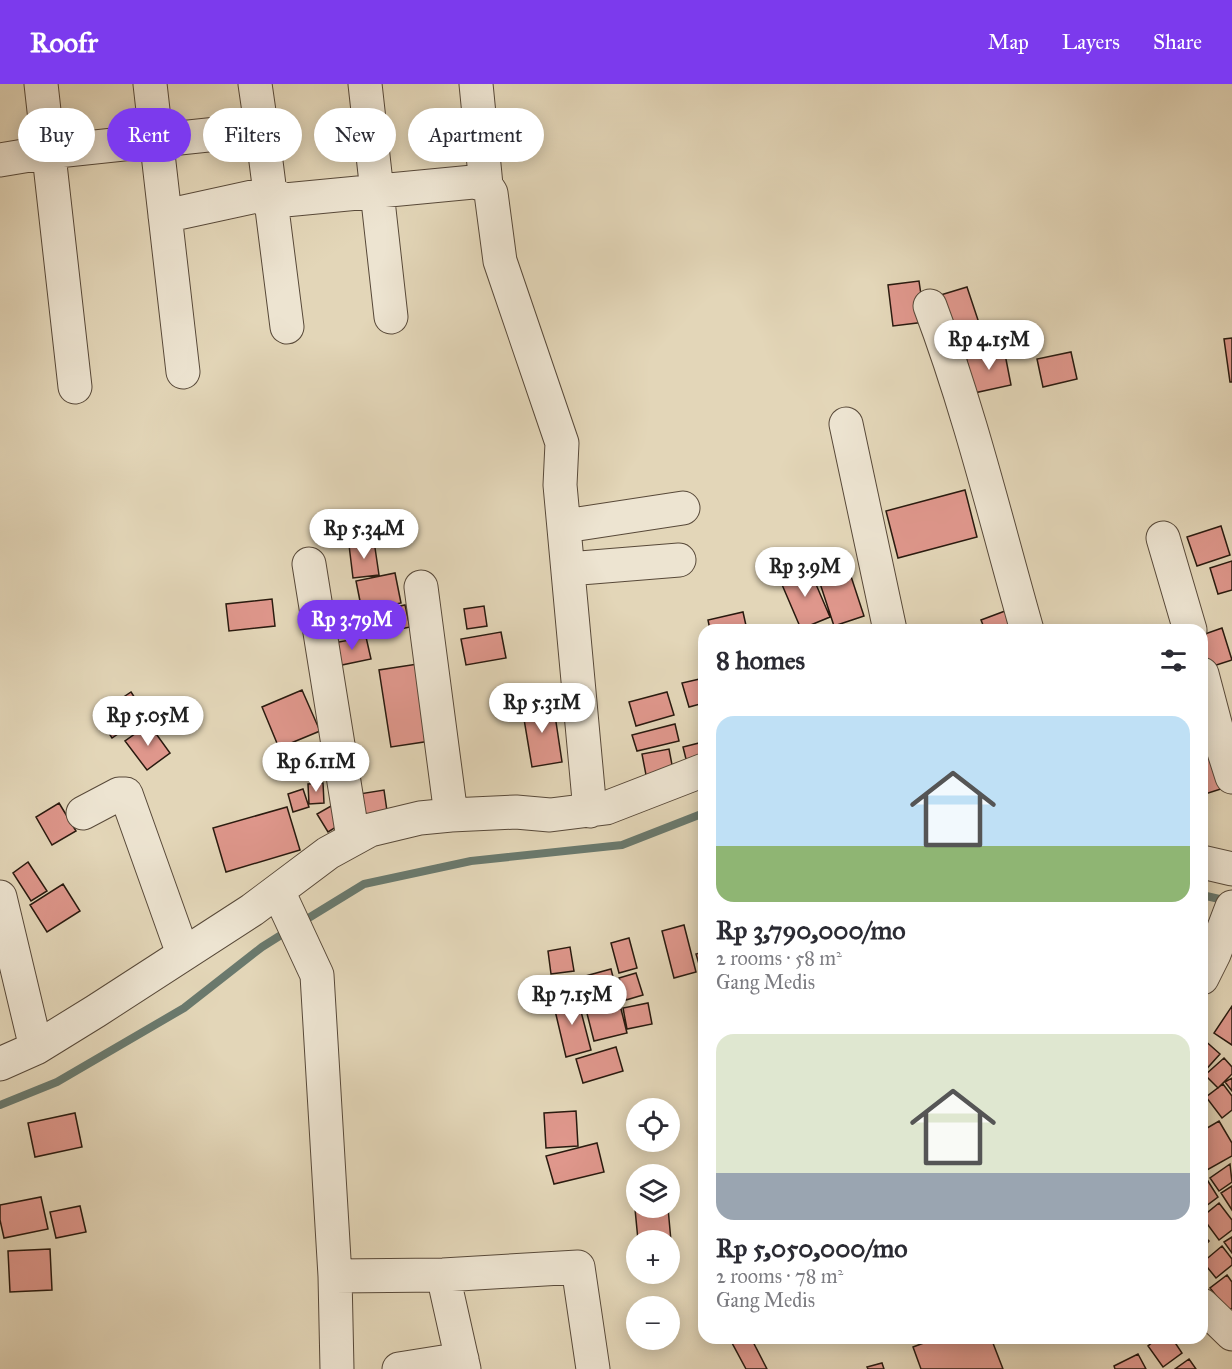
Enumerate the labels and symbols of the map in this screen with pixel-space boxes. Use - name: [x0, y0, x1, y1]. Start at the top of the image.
- pin: Rp 4.15M: [927, 320, 1051, 371]
- pin: Rp 5.34M: [302, 509, 426, 560]
- pin: Rp 3.9M: [750, 547, 860, 598]
- pin: Rp 3.79M: [290, 600, 414, 651]
- pin: Rp 5.31M: [480, 683, 604, 734]
- pin: Rp 5.05M: [86, 696, 210, 747]
- pin: Rp 6.11M: [254, 742, 378, 793]
- pin: Rp 7.15M: [510, 975, 634, 1026]

